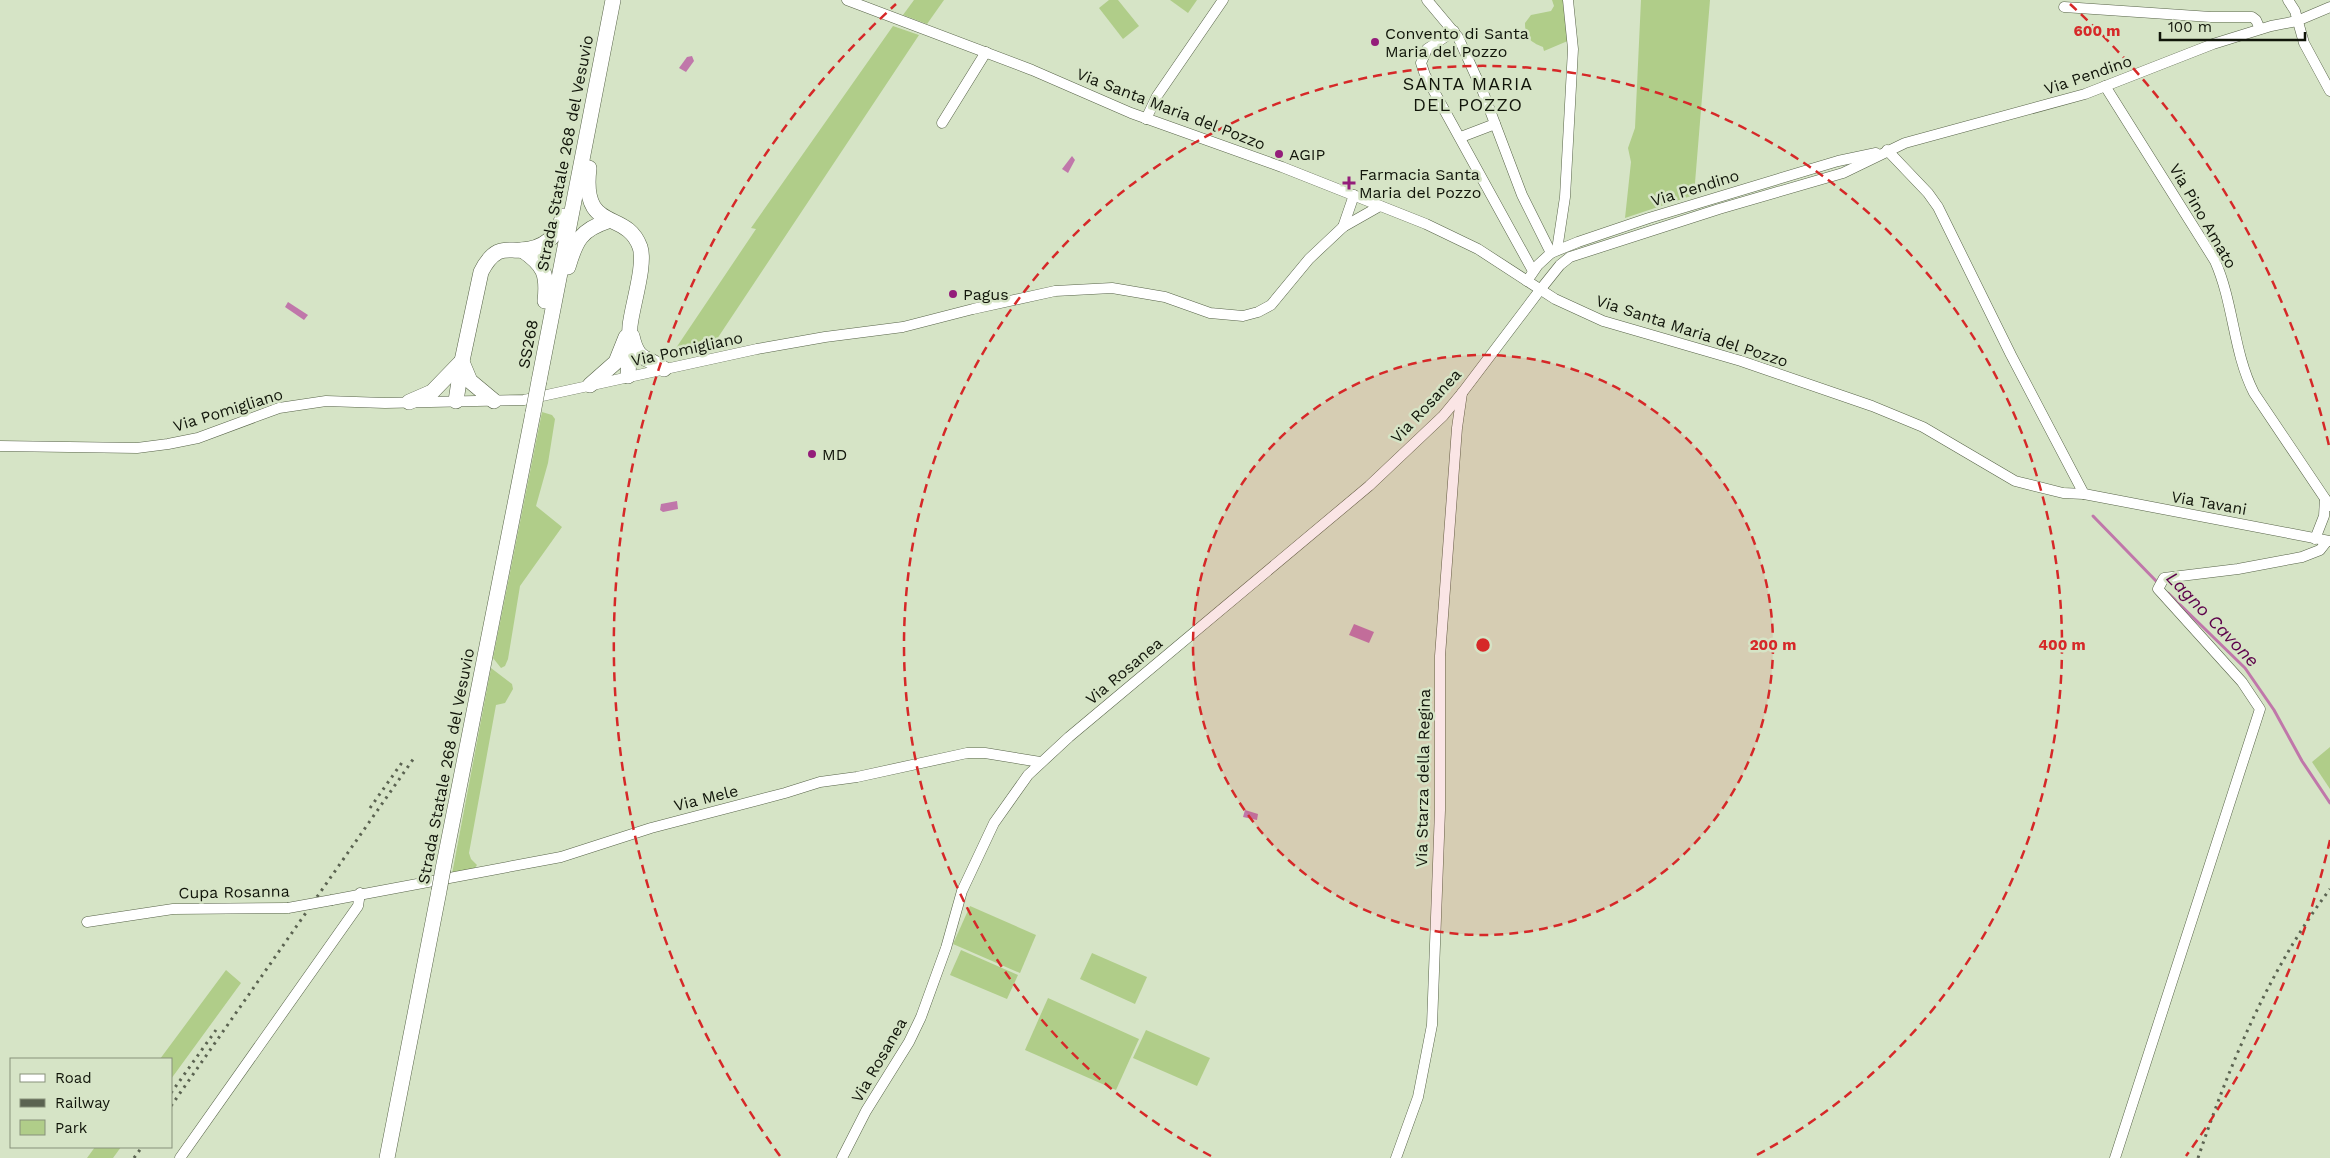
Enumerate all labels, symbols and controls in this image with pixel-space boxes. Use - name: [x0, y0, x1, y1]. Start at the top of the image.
- scale bar: [2160, 10, 2305, 42]
- text: 100 m: [2168, 18, 2212, 36]
- text: 600 m: [2074, 22, 2120, 40]
- place label: Convento di Santa Maria del Pozzo: [1385, 24, 1529, 61]
- street label: Strada Statale 268 del Vesuvio: [533, 34, 597, 272]
- marker: Convento di Santa Maria del Pozzo: [1369, 36, 1381, 48]
- street label: Via Pendino: [2042, 51, 2134, 99]
- street label: Via Santa Maria del Pozzo: [1074, 64, 1268, 154]
- district label: SANTA MARIA DEL POZZO: [1403, 73, 1533, 115]
- place label: AGIP: [1289, 145, 1326, 164]
- marker: AGIP: [1273, 148, 1285, 160]
- street label: Via Pino Amato: [2165, 160, 2241, 272]
- place label: Farmacia Santa Maria del Pozzo: [1359, 165, 1481, 202]
- street label: Via Pendino: [1649, 166, 1741, 210]
- marker: Farmacia Santa Maria del Pozzo: [1343, 177, 1355, 189]
- place label: Pagus: [963, 285, 1009, 304]
- marker: Pagus: [947, 288, 959, 300]
- street label: Via Santa Maria del Pozzo: [1594, 291, 1790, 371]
- street label: SS268: [514, 318, 542, 370]
- street label: Via Pomigliano: [629, 328, 745, 370]
- street label: Via Rosanea: [1387, 365, 1465, 447]
- street label: Via Pomigliano: [171, 384, 285, 436]
- place label: MD: [822, 445, 847, 464]
- marker: MD: [806, 448, 818, 460]
- street label: Via Tavani: [2170, 487, 2248, 519]
- water label: Lagno Cavone: [2162, 567, 2264, 671]
- street label: Via Rosanea: [1082, 633, 1166, 709]
- centre of rings: [1474, 636, 1492, 654]
- text: 200 m: [1750, 636, 1796, 654]
- text: 400 m: [2038, 636, 2086, 654]
- street label: Strada Statale 268 del Vesuvio: [414, 647, 478, 885]
- street label: Via Starza della Regina: [1412, 689, 1434, 867]
- street label: Via Mele: [672, 781, 740, 815]
- street label: Cupa Rosanna: [178, 882, 290, 902]
- street label: Via Rosanea: [847, 1014, 911, 1106]
- legend: [10, 1058, 172, 1148]
- text: Road: [55, 1069, 92, 1087]
- text: Railway: [55, 1094, 110, 1112]
- text: Park: [55, 1119, 88, 1137]

